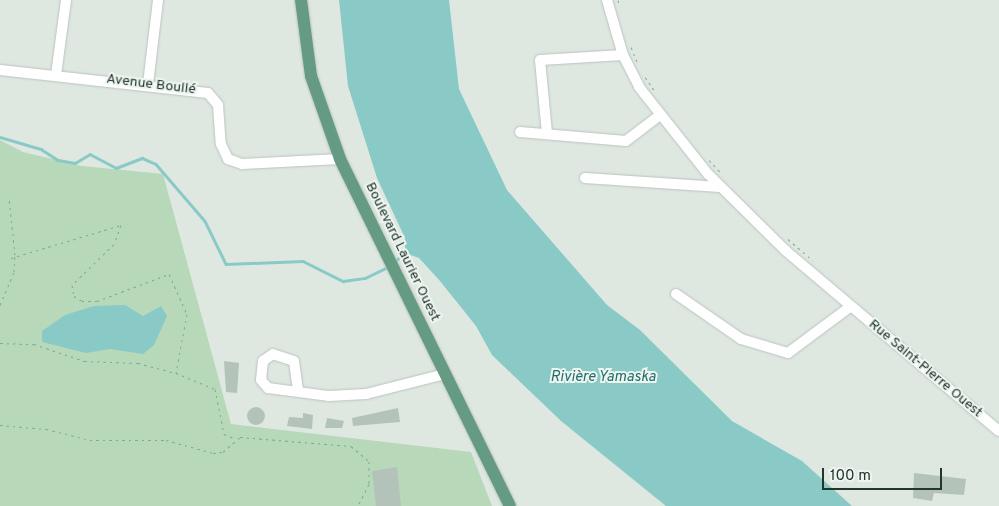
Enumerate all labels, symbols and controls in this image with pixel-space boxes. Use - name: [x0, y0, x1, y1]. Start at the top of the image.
- street label: Avenue Boullé: [105, 71, 197, 99]
- street label: Boulevard Laurier Ouest: [361, 180, 443, 324]
- street label: Rue Saint-Pierre Ouest: [865, 317, 985, 421]
- water label: Rivière Yamaska: [550, 369, 656, 387]
- scale bar: [824, 458, 944, 490]
- text: 100 m: [830, 467, 871, 486]

